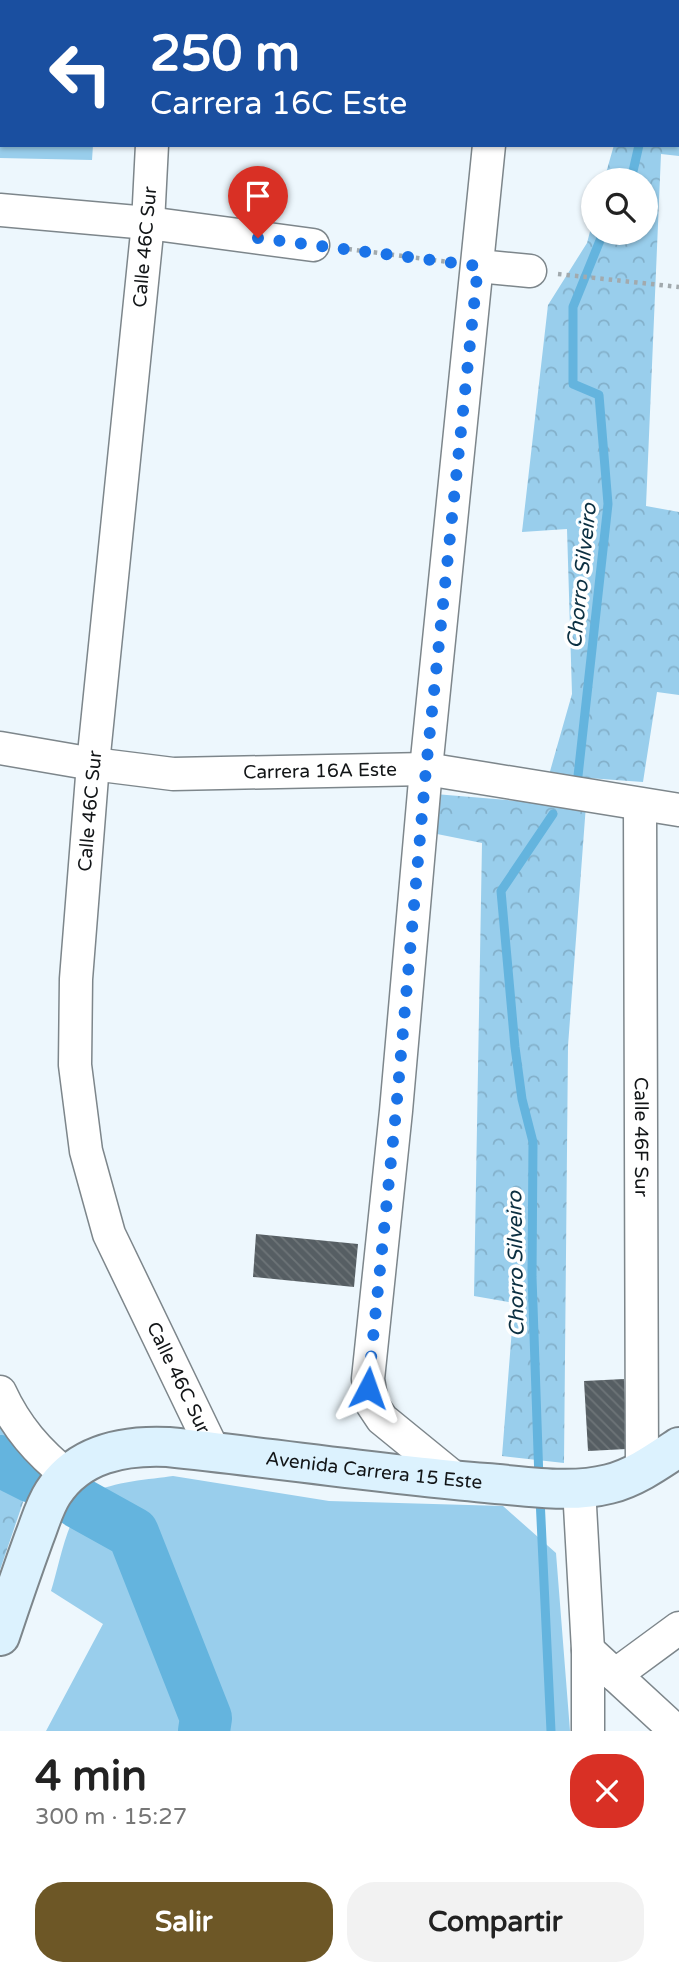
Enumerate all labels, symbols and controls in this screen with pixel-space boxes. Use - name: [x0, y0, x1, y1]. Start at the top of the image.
- text: 250 m: [150, 25, 300, 84]
- icon: left: [35, 28, 126, 119]
- text: Carrera 16C Este: [150, 85, 407, 123]
- pin: [228, 166, 288, 238]
- map controls: [581, 168, 658, 245]
- button: search: [581, 168, 658, 245]
- icon: arrive: [239, 177, 277, 215]
- street label: Calle 46C Sur: [129, 185, 161, 308]
- water label: Chorro Silveiro: [562, 501, 602, 650]
- street label: Calle 46C Sur: [74, 749, 106, 872]
- street label: Carrera 16A Este: [243, 759, 397, 784]
- street label: Calle 46F Sur: [630, 1077, 652, 1198]
- water label: Chorro Silveiro: [502, 1190, 530, 1337]
- street label: Calle 46C Sur: [142, 1318, 215, 1438]
- position arrow: [331, 1351, 405, 1425]
- street label: Avenida Carrera 15 Este: [264, 1447, 483, 1494]
- text: 4 min: [35, 1751, 147, 1802]
- button: close: [570, 1754, 644, 1828]
- text: 300 m · 15:27: [35, 1803, 187, 1831]
- button: Salir: [35, 1882, 333, 1962]
- button: Compartir: [347, 1882, 644, 1962]

